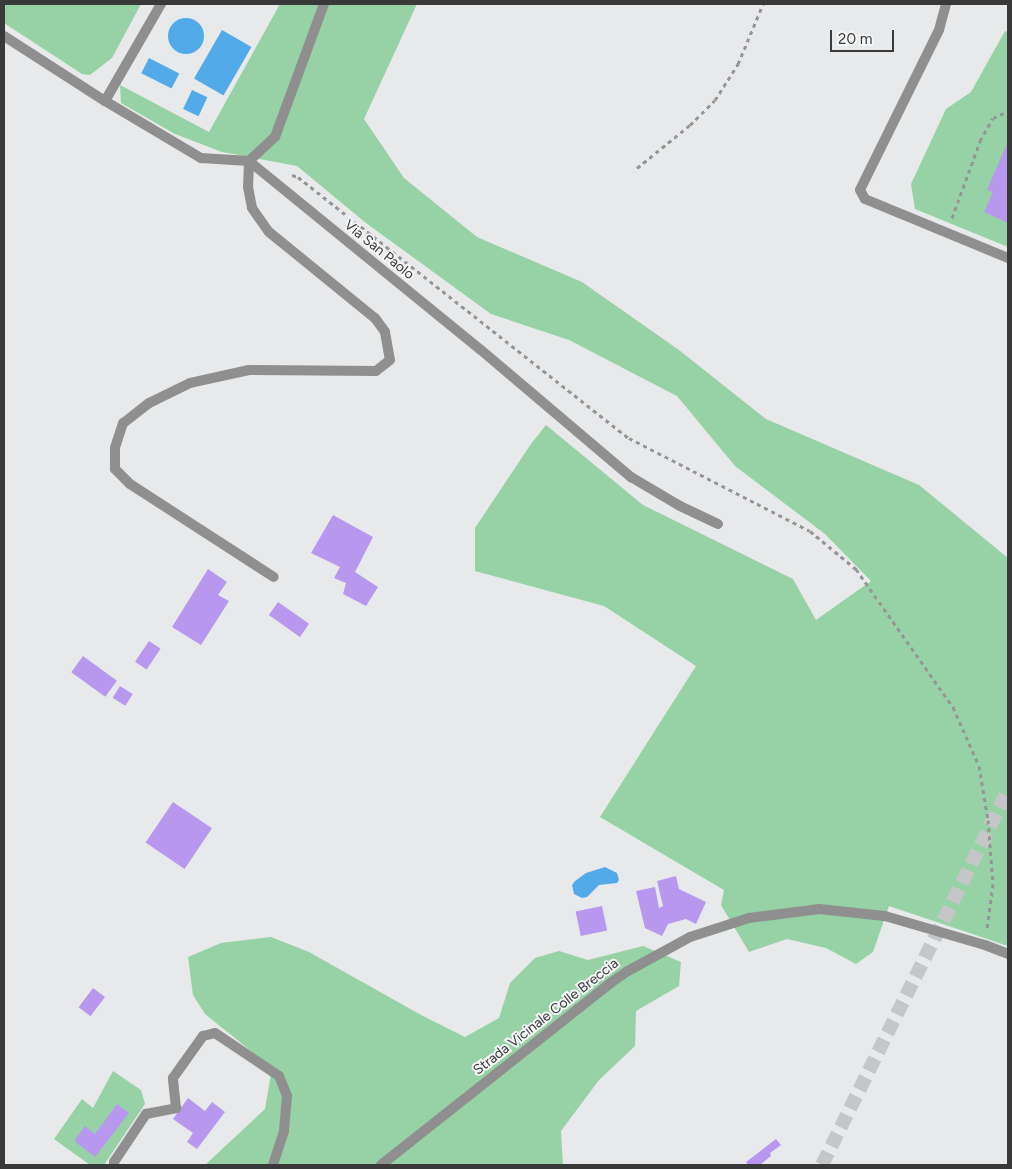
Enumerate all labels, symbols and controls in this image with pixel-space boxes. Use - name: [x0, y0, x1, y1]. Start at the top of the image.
- scale bar: [832, 20, 896, 52]
- text: 20 m: [838, 30, 872, 48]
- street label: Via San Paolo: [341, 217, 417, 283]
- street label: Strada Vicinale Colle Breccia: [470, 955, 622, 1079]

